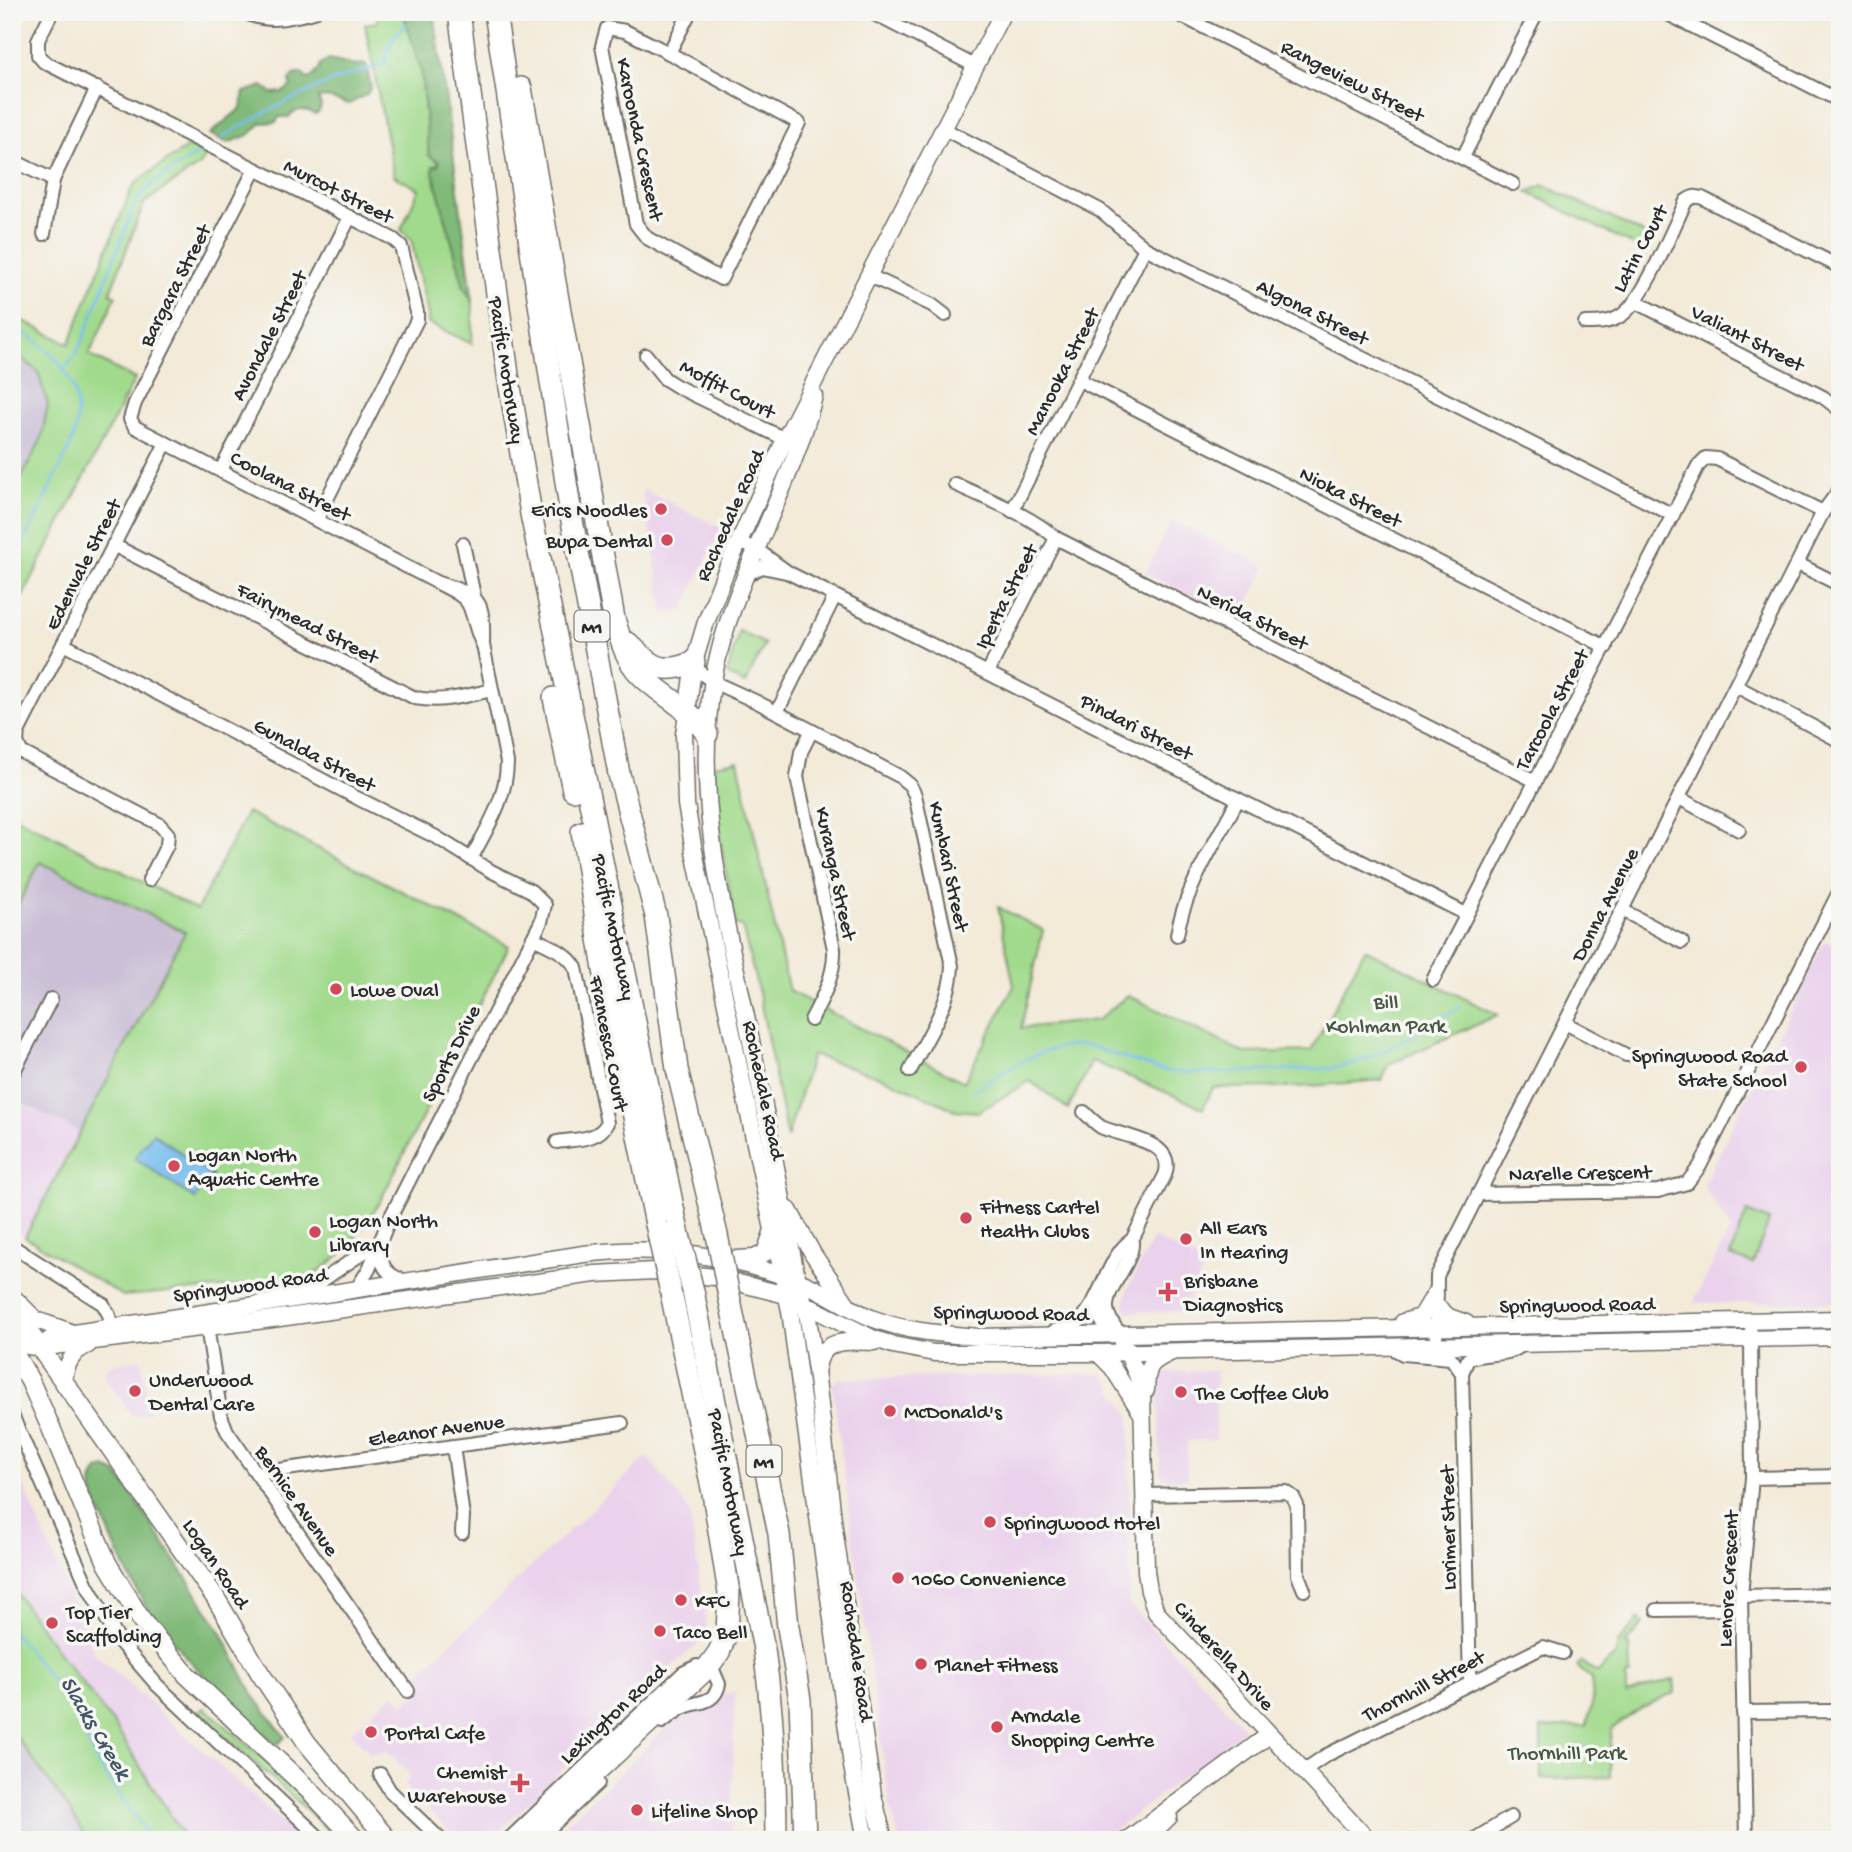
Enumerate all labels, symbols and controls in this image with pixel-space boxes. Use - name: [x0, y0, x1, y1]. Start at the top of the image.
- street label: Rangeview Street: [1276, 36, 1429, 131]
- street label: Karoonda Crescent: [608, 56, 667, 226]
- street label: Murcot Street: [279, 155, 398, 232]
- street label: Latin Court: [1609, 199, 1677, 298]
- street label: Bargara Street: [135, 219, 220, 353]
- street label: Avondale Street: [228, 265, 316, 406]
- street label: Algona Street: [1251, 275, 1374, 354]
- street label: Pacific Motorway: [480, 294, 529, 446]
- street label: Valiant Street: [1685, 300, 1809, 380]
- street label: Manooka Street: [1021, 302, 1108, 441]
- street label: Moffit Court: [674, 356, 781, 428]
- street label: Rochedale Road: [692, 445, 773, 586]
- street label: Coolana Street: [225, 447, 356, 530]
- street label: Nioka Street: [1294, 463, 1407, 537]
- street label: Edenvale Street: [41, 494, 130, 635]
- place label: Erics Noodles: [531, 500, 648, 525]
- marker: Erics Noodles: [653, 501, 669, 517]
- place label: Bupa Dental: [545, 531, 653, 556]
- marker: Bupa Dental: [659, 532, 675, 548]
- street label: Iperta Street: [971, 539, 1046, 654]
- street label: Fairymead Street: [231, 578, 383, 673]
- street label: Nerida Street: [1192, 580, 1313, 659]
- road number: M1: [574, 610, 610, 642]
- street label: Tarcoola Street: [1511, 644, 1598, 776]
- street label: Pindari Street: [1074, 690, 1198, 769]
- street label: Gunalda Street: [248, 715, 381, 801]
- street label: Kumbari Street: [921, 800, 973, 936]
- street label: Kuranga Street: [807, 805, 860, 945]
- street label: Donna Avenue: [1567, 843, 1647, 968]
- street label: Pacific Motorway: [584, 851, 639, 1003]
- street label: Francesca Court: [581, 973, 632, 1116]
- place label: Lowe Oval: [350, 980, 439, 1005]
- marker: Lowe Oval: [328, 981, 344, 997]
- park label: Bill Kohlman Park: [1326, 992, 1449, 1041]
- street label: Sports Drive: [418, 1001, 489, 1107]
- street label: Rochedale Road: [735, 1019, 789, 1164]
- place label: Springwood Road State School: [1632, 1046, 1789, 1095]
- marker: Springwood Road State School: [1793, 1059, 1809, 1075]
- place label: Logan North Aquatic Centre: [188, 1145, 320, 1194]
- marker: Logan North Aquatic Centre: [166, 1158, 182, 1174]
- street label: Narelle Crescent: [1509, 1162, 1654, 1189]
- place label: Fitness Cartel Health Clubs: [979, 1197, 1100, 1246]
- marker: Fitness Cartel Health Clubs: [958, 1210, 974, 1226]
- place label: Logan North Library: [329, 1211, 438, 1260]
- place label: All Ears In Hearing: [1200, 1218, 1288, 1267]
- marker: Logan North Library: [307, 1224, 323, 1240]
- marker: All Ears In Hearing: [1178, 1231, 1194, 1247]
- street label: Springwood Road: [172, 1264, 331, 1311]
- place label: Brisbane Diagnostics: [1182, 1271, 1284, 1320]
- marker: Brisbane Diagnostics: [1158, 1282, 1178, 1302]
- street label: Springwood Road: [1499, 1294, 1657, 1321]
- street label: Springwood Road: [933, 1302, 1090, 1329]
- place label: Underwood Dental Care: [147, 1370, 256, 1419]
- marker: Underwood Dental Care: [127, 1383, 143, 1399]
- place label: The Coffee Club: [1194, 1383, 1329, 1408]
- marker: The Coffee Club: [1173, 1384, 1189, 1400]
- place label: McDonald's: [904, 1402, 1003, 1427]
- marker: McDonald's: [882, 1403, 898, 1419]
- street label: Pacific Motorway: [700, 1406, 753, 1558]
- street label: Eleanor Avenue: [367, 1410, 507, 1454]
- street label: Bernice Avenue: [247, 1441, 343, 1563]
- road number: M1: [746, 1446, 782, 1476]
- street label: Lorimer Street: [1437, 1463, 1464, 1591]
- street label: Lenore Crescent: [1714, 1508, 1747, 1648]
- place label: Springwood Hotel: [1004, 1513, 1160, 1538]
- marker: Springwood Hotel: [982, 1514, 998, 1530]
- street label: Logan Road: [175, 1515, 254, 1616]
- place label: 1060 Convenience: [911, 1569, 1067, 1594]
- marker: 1060 Convenience: [890, 1570, 906, 1586]
- street label: Rochedale Road: [832, 1580, 877, 1725]
- place label: KFC: [695, 1591, 730, 1616]
- marker: KFC: [673, 1592, 689, 1608]
- street label: Cinderella Drive: [1167, 1597, 1279, 1718]
- place label: Top Tier Scaffolding: [65, 1602, 162, 1651]
- marker: Top Tier Scaffolding: [44, 1615, 60, 1631]
- place label: Taco Bell: [673, 1622, 748, 1647]
- marker: Taco Bell: [652, 1623, 668, 1639]
- street label: Thornhill Street: [1358, 1646, 1492, 1730]
- place label: Planet Fitness: [934, 1655, 1059, 1680]
- marker: Planet Fitness: [913, 1656, 929, 1672]
- street label: Lexington Road: [556, 1659, 674, 1771]
- water label: Slacks Creek: [53, 1673, 137, 1787]
- place label: Arndale Shopping Centre: [1011, 1706, 1155, 1755]
- marker: Arndale Shopping Centre: [989, 1719, 1005, 1735]
- place label: Portal Cafe: [384, 1723, 486, 1748]
- marker: Portal Cafe: [363, 1724, 379, 1740]
- park label: Thornhill Park: [1507, 1743, 1629, 1768]
- place label: Chemist Warehouse: [408, 1762, 508, 1811]
- marker: Chemist Warehouse: [512, 1775, 528, 1791]
- place label: Lifeline Shop: [651, 1801, 758, 1826]
- marker: Lifeline Shop: [629, 1802, 645, 1818]

